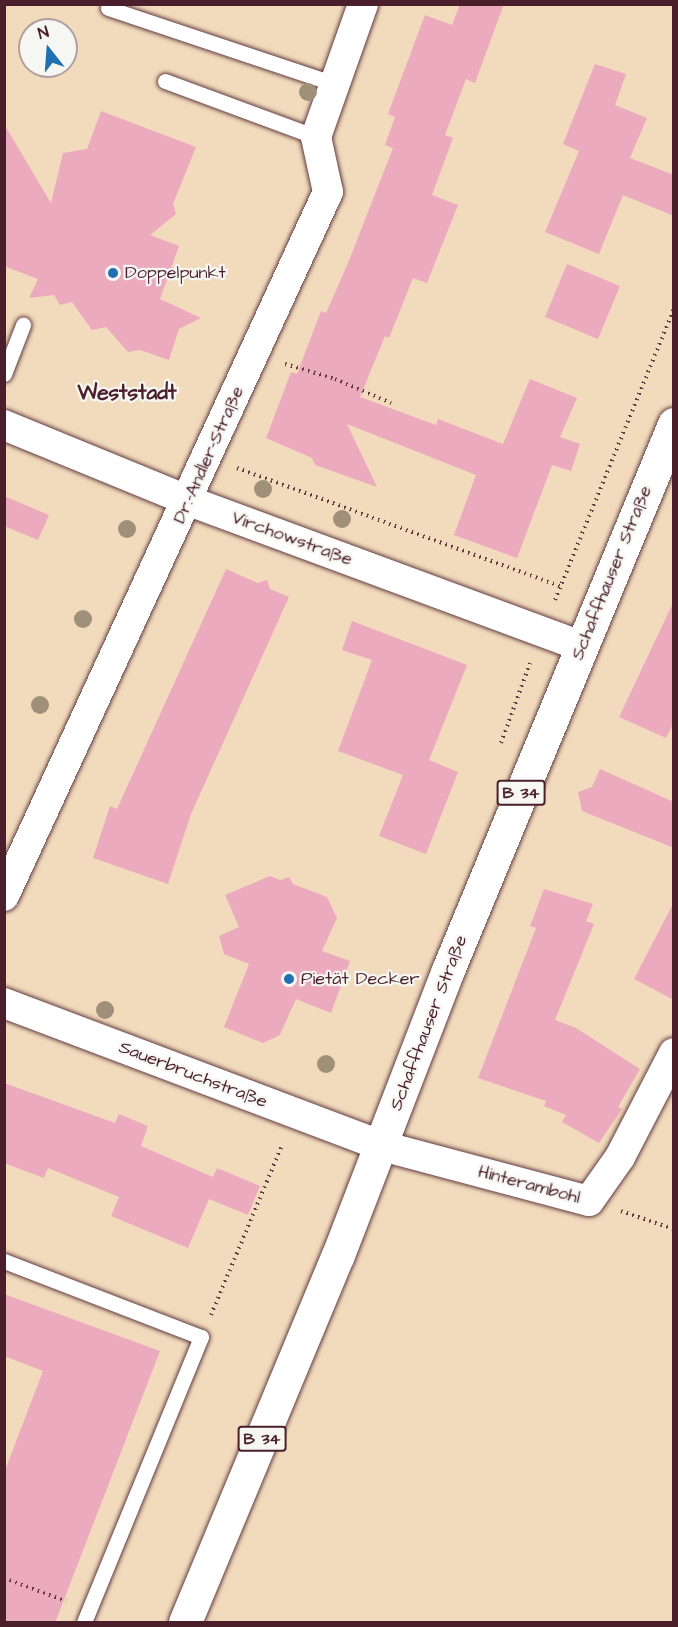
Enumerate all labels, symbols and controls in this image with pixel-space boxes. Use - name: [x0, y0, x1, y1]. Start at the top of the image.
- north arrow: [18, 18, 78, 78]
- text: N: [35, 21, 51, 45]
- place label: Doppelpunkt: [125, 262, 226, 284]
- marker: Doppelpunkt: [106, 266, 120, 280]
- district label: Weststadt: [77, 380, 177, 406]
- street label: Dr.-Andler-Straße: [169, 383, 249, 527]
- street label: Schaffhauser Straße: [567, 483, 657, 663]
- street label: Virchowstraße: [229, 507, 355, 571]
- road number: B 34: [496, 780, 546, 806]
- street label: Schaffhauser Straße: [386, 932, 472, 1114]
- place label: Pietät Decker: [301, 968, 419, 990]
- marker: Pietät Decker: [282, 972, 296, 986]
- street label: Sauerbruchstraße: [116, 1037, 270, 1113]
- street label: Hinterambohl: [476, 1161, 582, 1209]
- road number: B 34: [236, 1426, 288, 1452]

